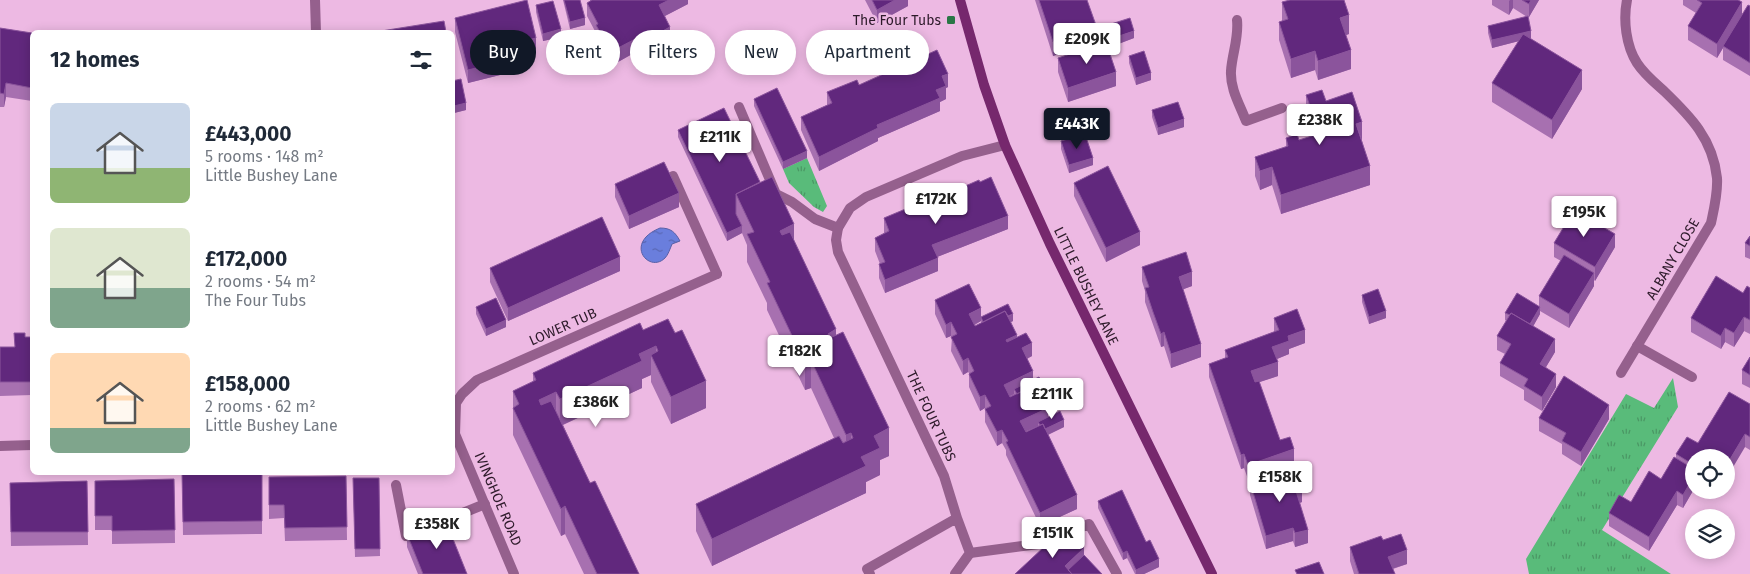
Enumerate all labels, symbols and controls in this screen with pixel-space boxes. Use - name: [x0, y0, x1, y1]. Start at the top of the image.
- place label: The Four Tubs: [853, 12, 941, 29]
- marker: The Four Tubs: [945, 14, 957, 26]
- pin: £209K: [1052, 22, 1122, 65]
- text: £209K: [1064, 29, 1110, 48]
- chip: Buy: [470, 30, 536, 75]
- chip: Rent: [546, 30, 620, 75]
- chip: Filters: [630, 30, 715, 75]
- chip: New: [725, 30, 796, 75]
- chip: Apartment: [806, 30, 929, 75]
- icon: filters: [407, 46, 435, 74]
- text: 12 homes: [50, 47, 139, 73]
- pin: £238K: [1285, 104, 1355, 146]
- pin: £443K: [1042, 108, 1112, 150]
- text: £238K: [1298, 110, 1342, 129]
- text: £443K: [1055, 114, 1099, 133]
- pin: £211K: [685, 120, 755, 163]
- text: £443,000: [205, 121, 292, 147]
- icon: home: [90, 123, 150, 183]
- text: £211K: [699, 127, 741, 146]
- text: 5 rooms · 148 m²: [205, 147, 324, 166]
- text: Little Bushey Lane: [205, 166, 338, 185]
- pin: £172K: [901, 182, 971, 225]
- text: £172K: [915, 189, 957, 208]
- pin: £195K: [1549, 196, 1619, 238]
- text: £195K: [1562, 202, 1606, 221]
- street label: ALBANY CLOSE: [1643, 215, 1703, 303]
- street label: LITTLE BUSHEY LANE: [1050, 224, 1122, 348]
- text: £172,000: [205, 246, 287, 272]
- icon: home: [90, 248, 150, 308]
- text: 2 rooms · 54 m²: [205, 272, 316, 291]
- text: The Four Tubs: [205, 291, 306, 310]
- street label: LOWER TUB: [527, 305, 599, 349]
- pin: £182K: [765, 334, 835, 377]
- text: £182K: [779, 341, 821, 360]
- street label: THE FOUR TUBS: [903, 368, 960, 464]
- text: £158,000: [205, 371, 290, 397]
- icon: home: [90, 373, 150, 433]
- pin: £211K: [1017, 378, 1087, 420]
- text: £211K: [1031, 384, 1073, 403]
- pin: £386K: [561, 386, 631, 428]
- text: £386K: [573, 392, 619, 411]
- text: 2 rooms · 62 m²: [205, 397, 316, 416]
- text: Little Bushey Lane: [205, 416, 338, 435]
- map controls: [1685, 449, 1735, 559]
- button: locate: [1685, 449, 1735, 499]
- street label: IVINGHOE ROAD: [471, 450, 525, 548]
- pin: £158K: [1245, 460, 1315, 503]
- text: £158K: [1258, 467, 1302, 486]
- pin: £358K: [402, 508, 472, 550]
- button: layers: [1685, 509, 1735, 559]
- text: £358K: [415, 514, 459, 533]
- pin: £151K: [1018, 516, 1088, 559]
- text: £151K: [1033, 523, 1073, 542]

